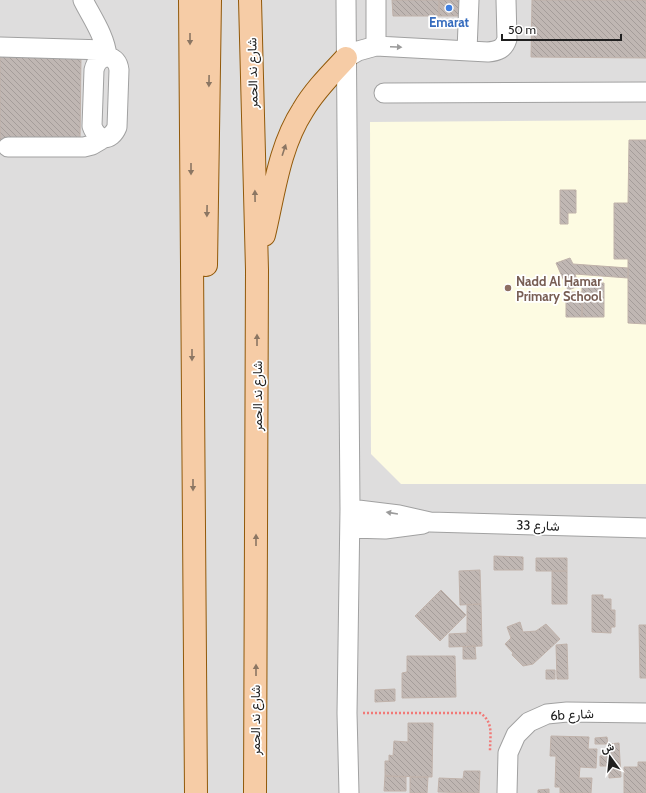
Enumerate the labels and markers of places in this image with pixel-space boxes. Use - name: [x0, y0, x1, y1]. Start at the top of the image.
- marker: Emarat: [444, 3, 454, 13]
- place label: Emarat: [429, 14, 470, 30]
- place label: Nadd Al Hamar Primary School: [516, 273, 602, 304]
- marker: Nadd Al Hamar Primary School: [503, 283, 513, 293]

